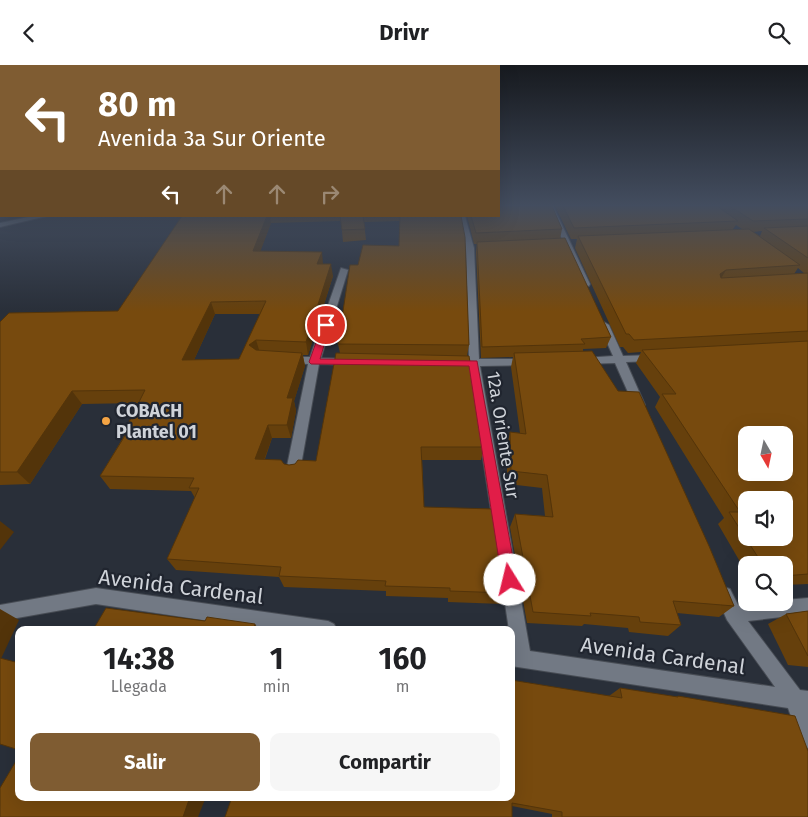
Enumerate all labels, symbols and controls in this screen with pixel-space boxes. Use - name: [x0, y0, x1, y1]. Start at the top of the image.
- icon: back: [15, 19, 43, 47]
- text: Drivr: [379, 19, 429, 46]
- icon: search: [765, 19, 793, 47]
- text: 80 m: [98, 83, 177, 125]
- icon: left: [15, 85, 80, 150]
- text: Avenida 3a Sur Oriente: [98, 125, 326, 152]
- icon: left: [157, 180, 185, 208]
- icon: ahead: [210, 180, 238, 208]
- icon: ahead: [263, 180, 291, 208]
- icon: right: [316, 180, 344, 208]
- pin: [305, 304, 347, 346]
- icon: arrive: [312, 311, 340, 339]
- street label: 12a. Oriente Sur: [482, 370, 524, 500]
- place label: COBACH Plantel 01: [116, 400, 197, 443]
- marker: COBACH Plantel 01: [100, 415, 112, 427]
- north arrow: [738, 426, 792, 481]
- map controls: [738, 426, 793, 611]
- button: sound: [738, 491, 793, 546]
- position arrow: [483, 553, 535, 605]
- button: search: [738, 556, 793, 611]
- street label: Avenida Cardenal: [97, 564, 265, 610]
- street label: Avenida Cardenal: [579, 632, 747, 680]
- text: 14:38: [103, 641, 175, 677]
- text: 1: [270, 641, 284, 677]
- text: 160: [378, 641, 427, 677]
- text: Llegada: [111, 677, 167, 696]
- text: min: [263, 677, 290, 696]
- text: m: [396, 677, 410, 696]
- button: Salir: [30, 733, 260, 791]
- button: Compartir: [270, 733, 500, 791]

